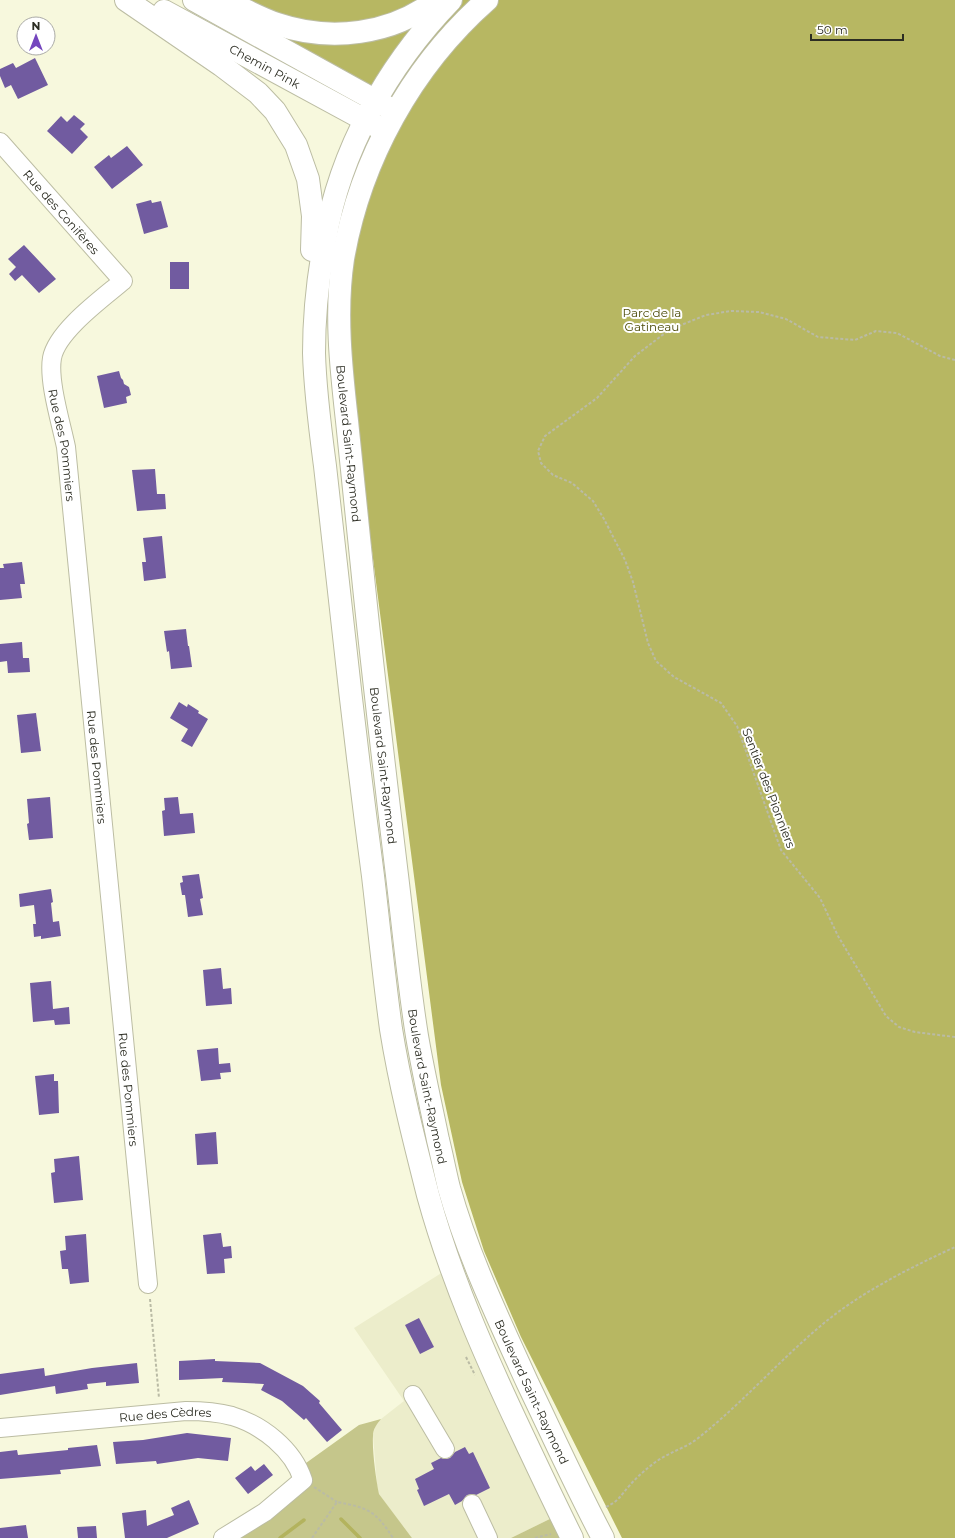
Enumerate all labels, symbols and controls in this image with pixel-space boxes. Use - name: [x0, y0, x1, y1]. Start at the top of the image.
- north arrow: [16, 16, 56, 56]
- scale bar: [811, 16, 903, 42]
- text: N: [32, 19, 40, 33]
- text: 50 m: [817, 22, 848, 37]
- street label: Chemin Pink: [227, 41, 304, 91]
- street label: Rue des Conifères: [20, 166, 103, 257]
- park label: Parc de la Gatineau: [623, 305, 681, 334]
- street label: Boulevard Saint-Raymond: [334, 364, 365, 523]
- street label: Rue des Pommiers: [46, 388, 79, 502]
- street label: Boulevard Saint-Raymond: [367, 686, 401, 845]
- street label: Rue des Pommiers: [84, 709, 110, 825]
- street label: Sentier des Pionniers: [739, 726, 799, 850]
- street label: Boulevard Saint-Raymond: [405, 1008, 451, 1166]
- street label: Rue des Pommiers: [116, 1032, 142, 1147]
- street label: Boulevard Saint-Raymond: [492, 1317, 572, 1466]
- street label: Rue des Cèdres: [118, 1403, 213, 1425]

